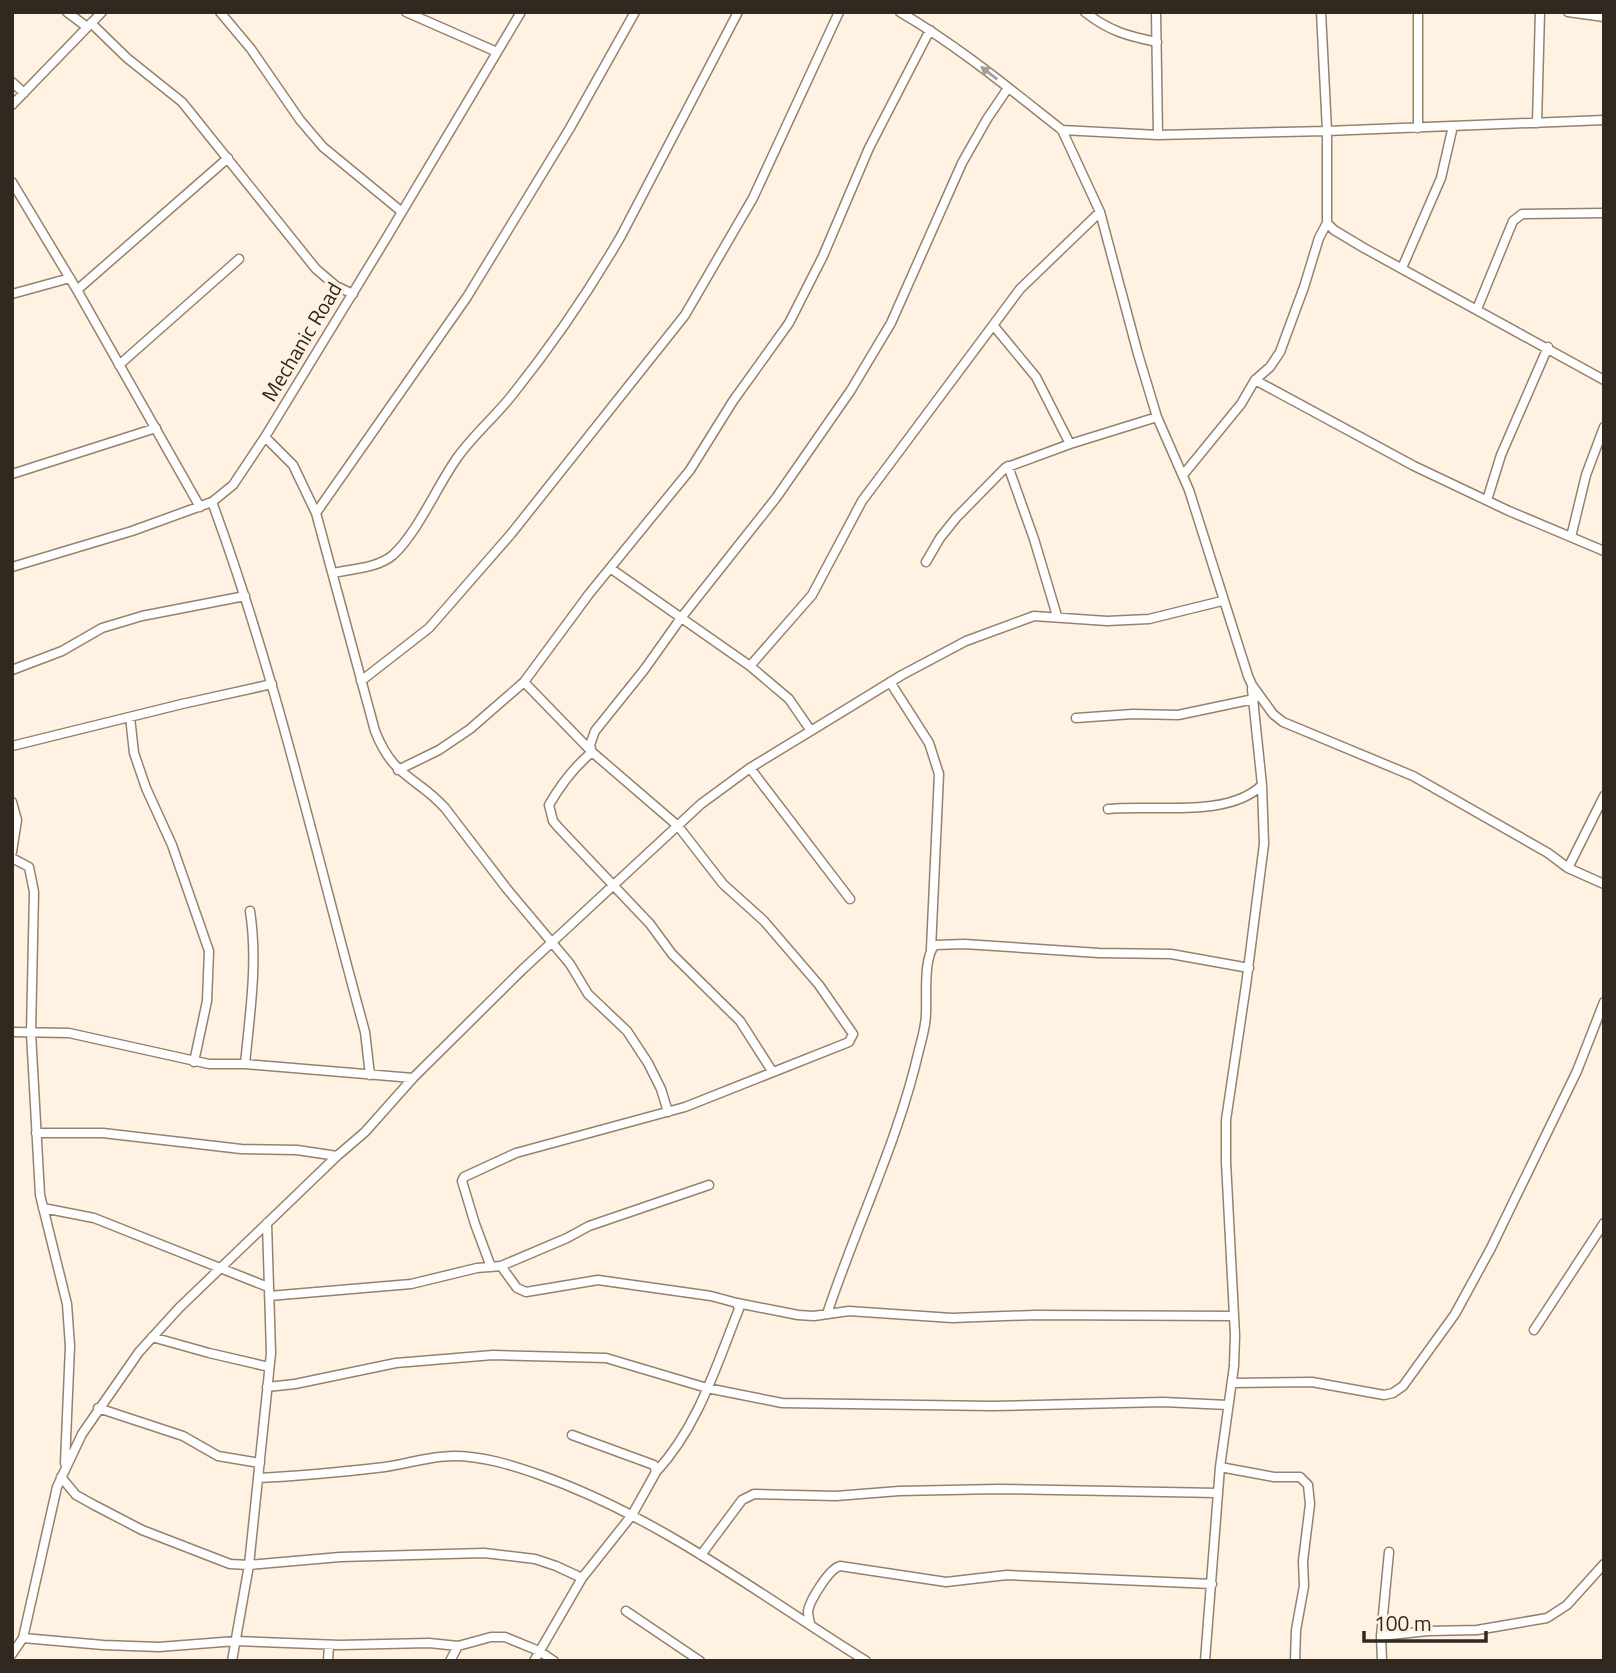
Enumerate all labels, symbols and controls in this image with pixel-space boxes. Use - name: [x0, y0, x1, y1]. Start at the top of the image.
- one-way arrow: [980, 67, 998, 81]
- street label: Mechanic Road: [253, 276, 349, 407]
- scale bar: [1364, 1600, 1486, 1644]
- text: 100 m: [1374, 1607, 1431, 1639]

